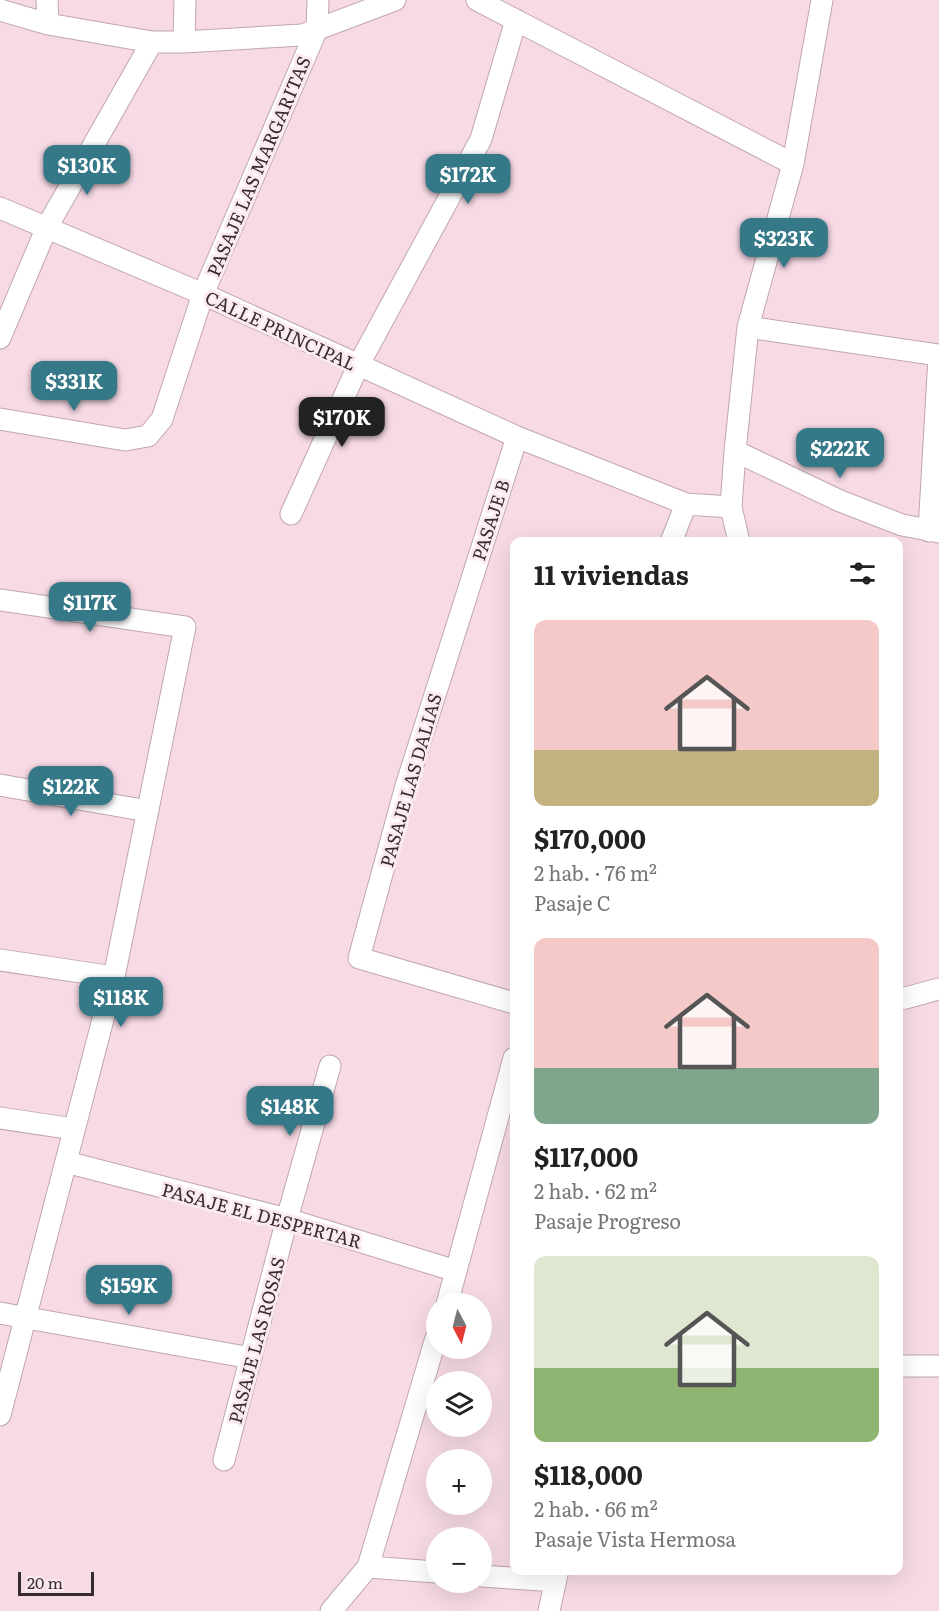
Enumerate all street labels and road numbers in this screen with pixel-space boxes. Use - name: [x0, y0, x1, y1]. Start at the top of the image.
- street label: PASAJE LAS MARGARITAS: [199, 52, 317, 280]
- street label: CALLE PRINCIPAL: [201, 283, 361, 377]
- street label: PASAJE B: [464, 476, 516, 564]
- street label: PASAJE LAS DALIAS: [372, 690, 448, 870]
- street label: PASAJE EL DESPERTAR: [159, 1175, 365, 1255]
- street label: PASAJE LAS ROSAS: [221, 1254, 291, 1426]

